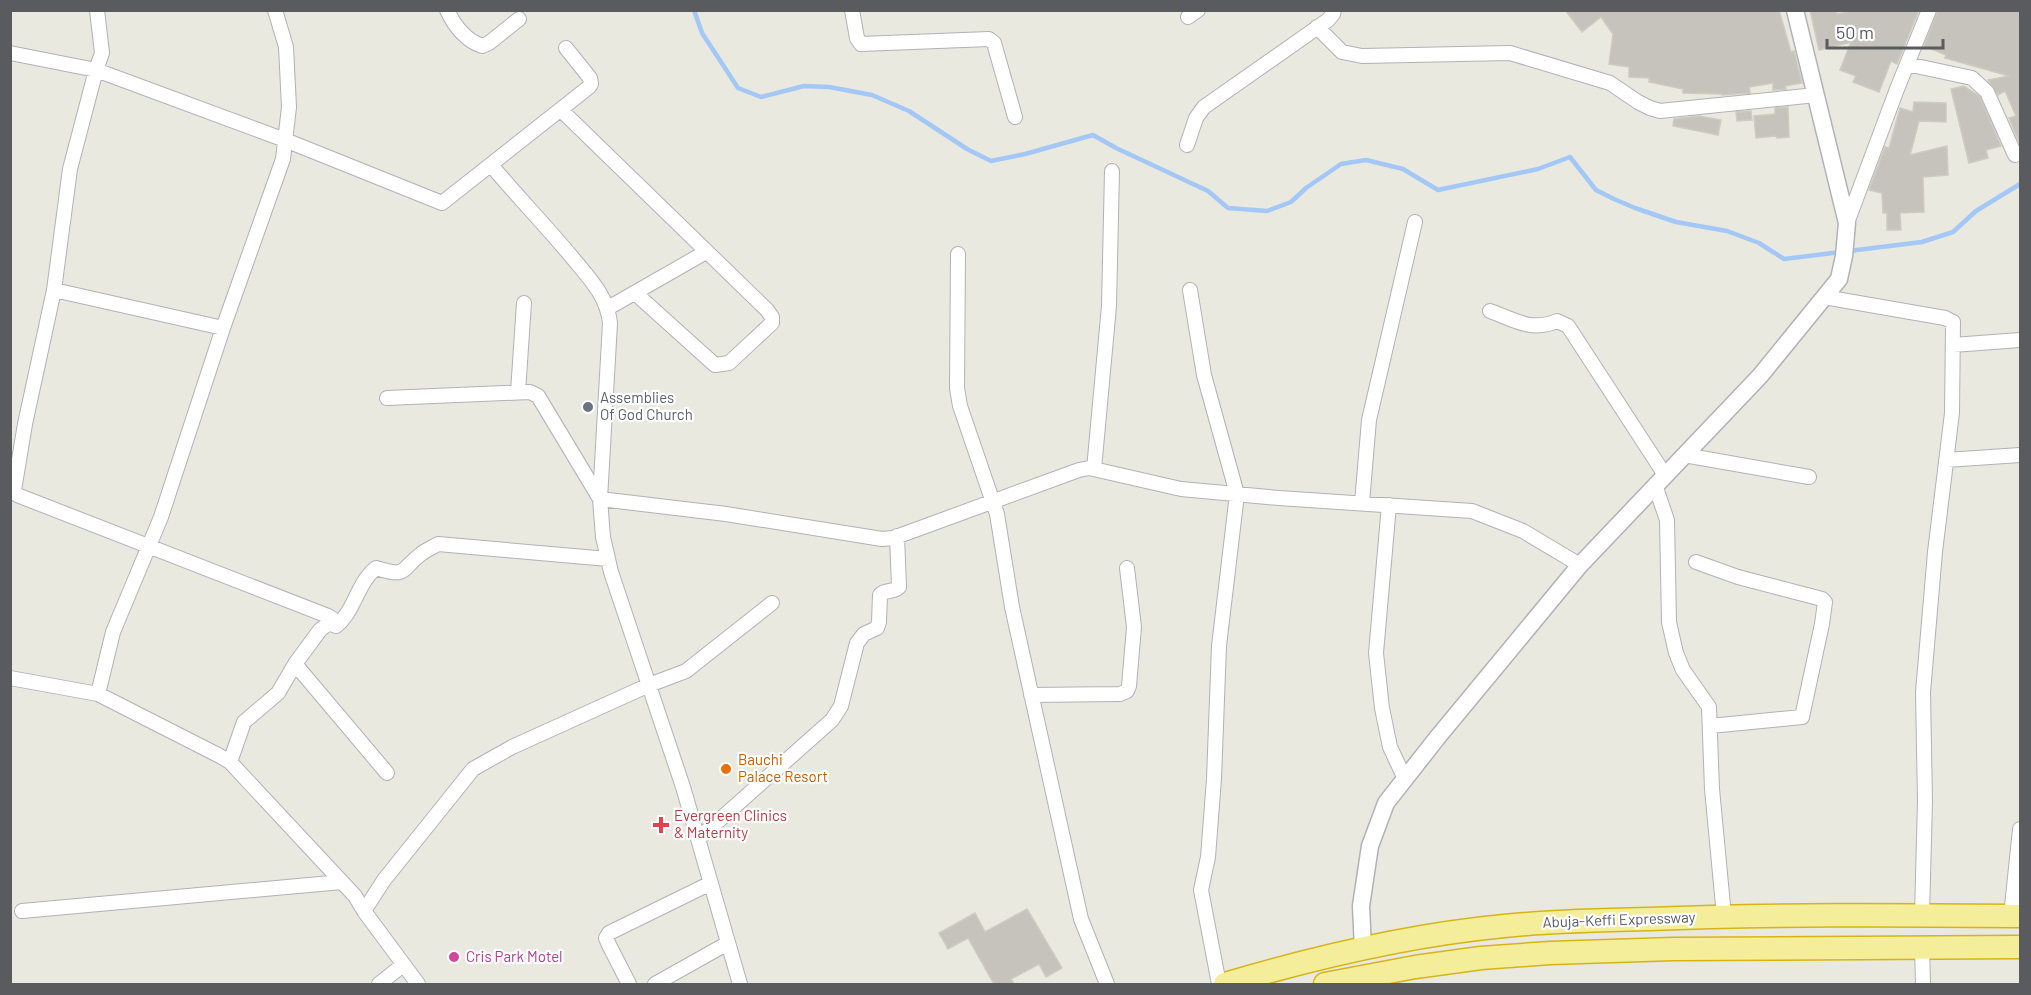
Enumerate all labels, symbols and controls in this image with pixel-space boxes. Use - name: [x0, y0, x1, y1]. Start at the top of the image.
- scale bar: [1827, 12, 1942, 50]
- text: 50 m: [1836, 21, 1874, 43]
- place label: Assemblies Of God Church: [600, 388, 693, 423]
- marker: Assemblies Of God Church: [581, 400, 595, 414]
- place label: Bauchi Palace Resort: [738, 750, 828, 785]
- marker: Bauchi Palace Resort: [719, 762, 733, 776]
- place label: Evergreen Clinics & Maternity: [674, 806, 787, 841]
- marker: Evergreen Clinics & Maternity: [652, 816, 670, 834]
- street label: Abuja-Keffi Expressway: [1542, 907, 1696, 931]
- place label: Cris Park Motel: [466, 947, 563, 965]
- marker: Cris Park Motel: [447, 950, 461, 964]

